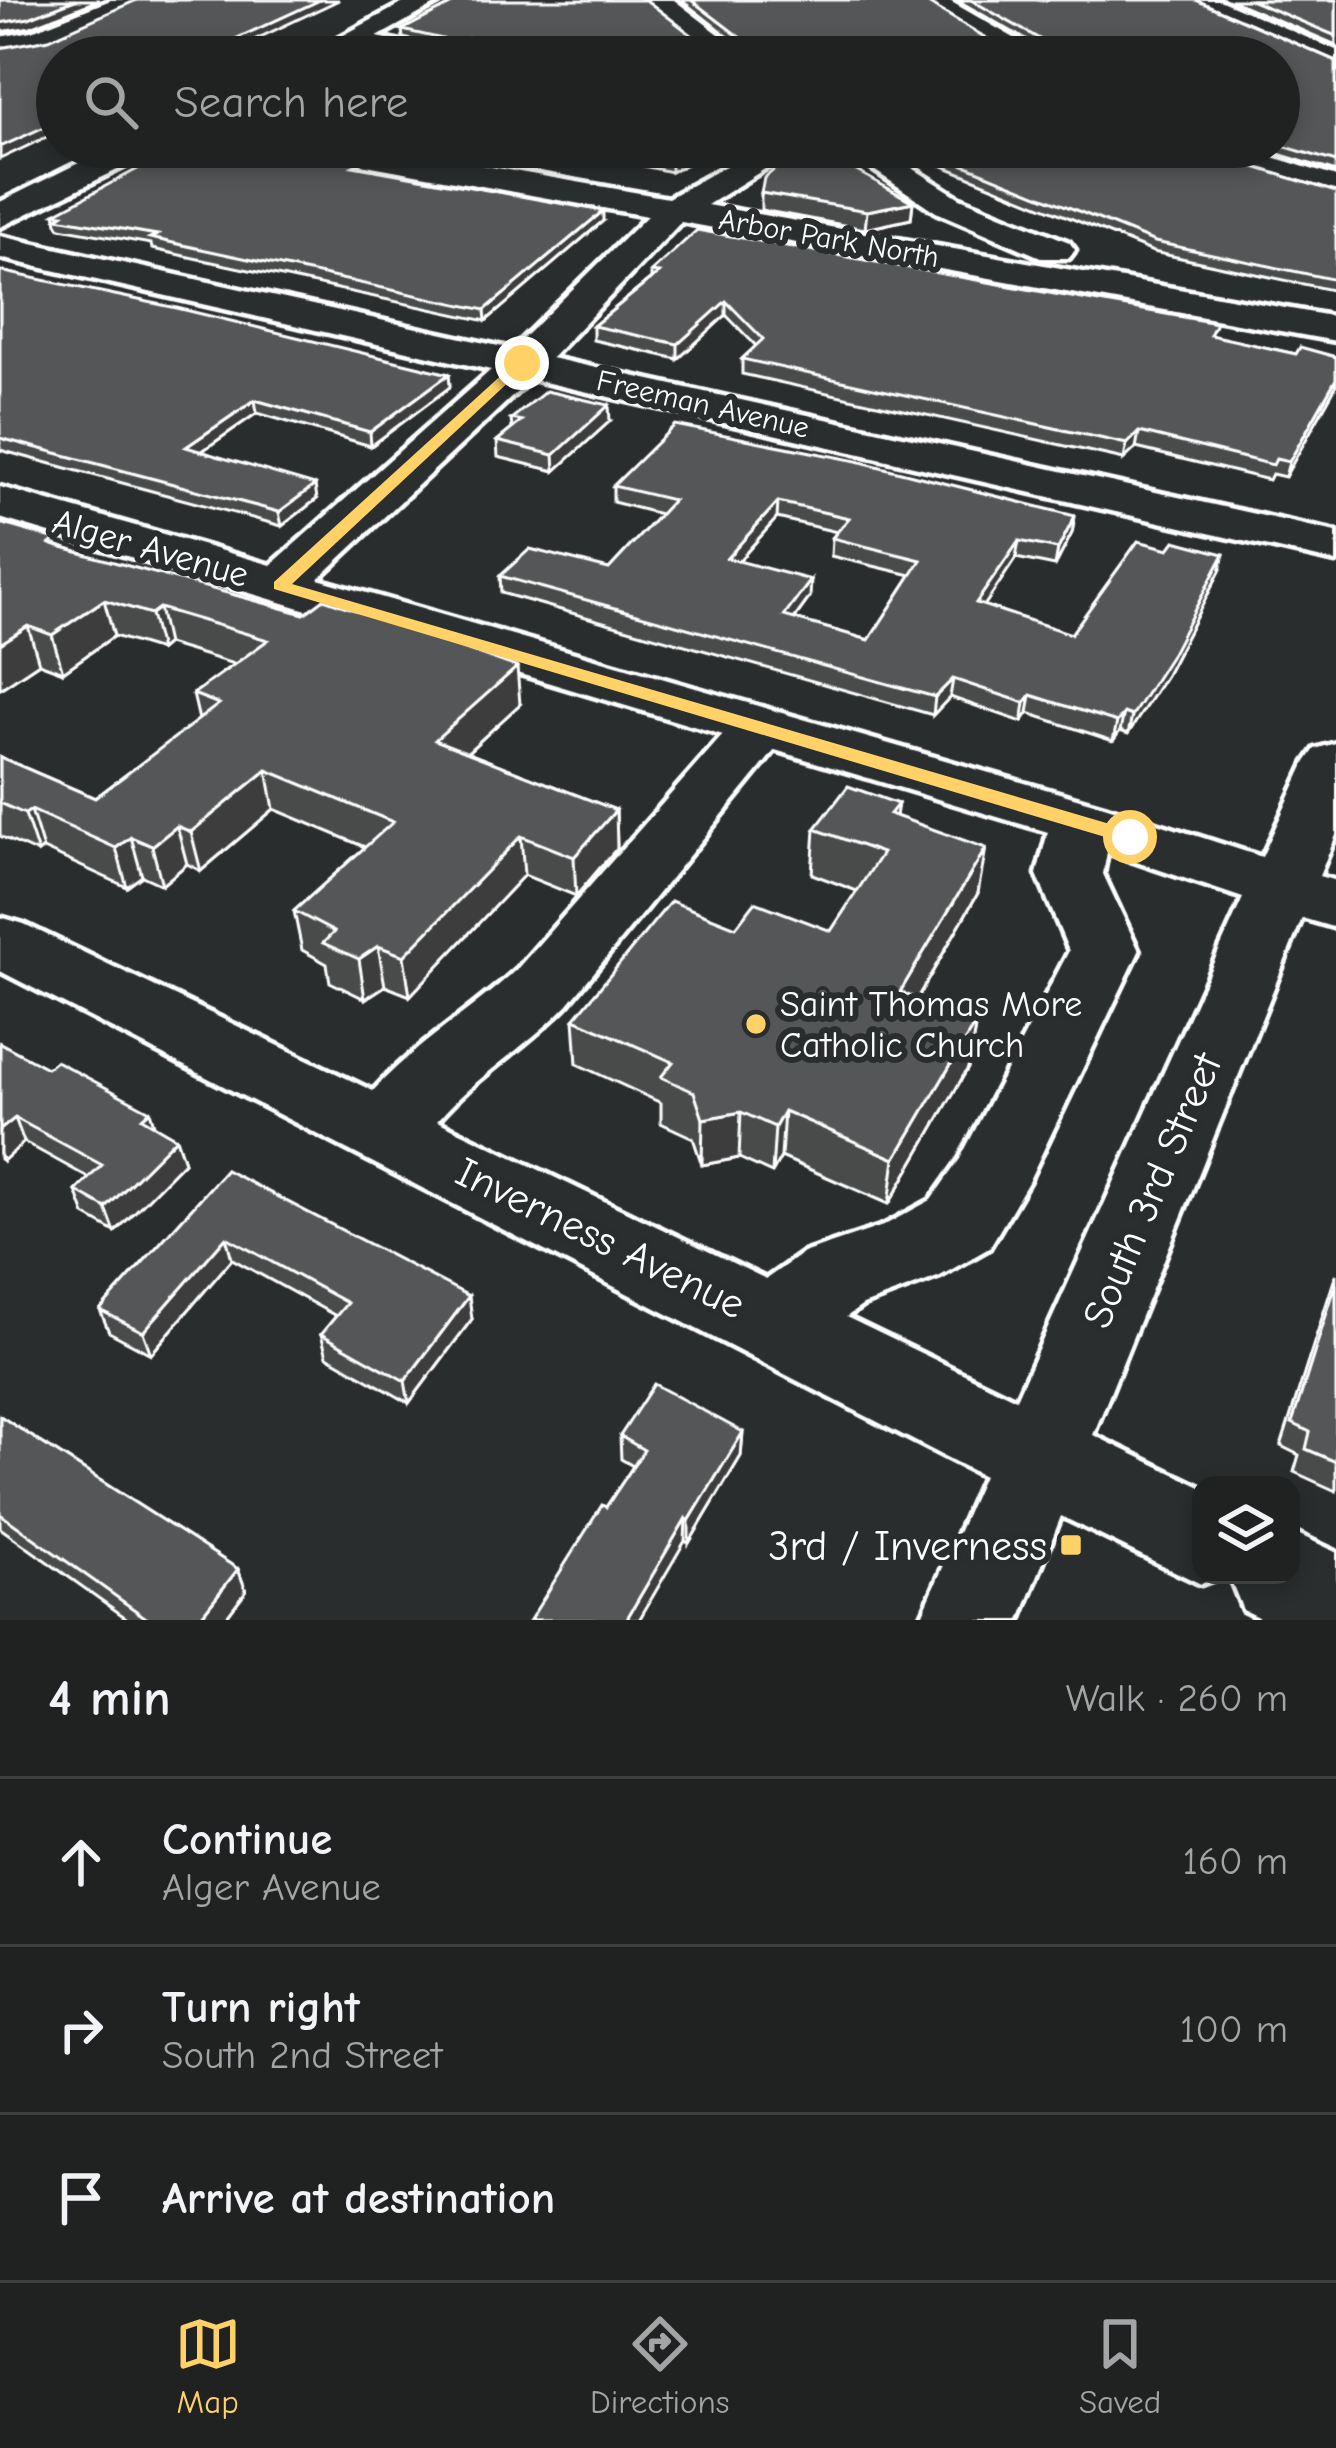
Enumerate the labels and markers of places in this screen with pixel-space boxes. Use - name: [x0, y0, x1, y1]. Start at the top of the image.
- place label: Saint Thomas More Catholic Church: [780, 984, 1082, 1066]
- marker: Saint Thomas More Catholic Church: [743, 1011, 769, 1037]
- place label: 3rd / Inverness: [768, 1522, 1047, 1571]
- marker: 3rd / Inverness: [1058, 1532, 1084, 1558]

